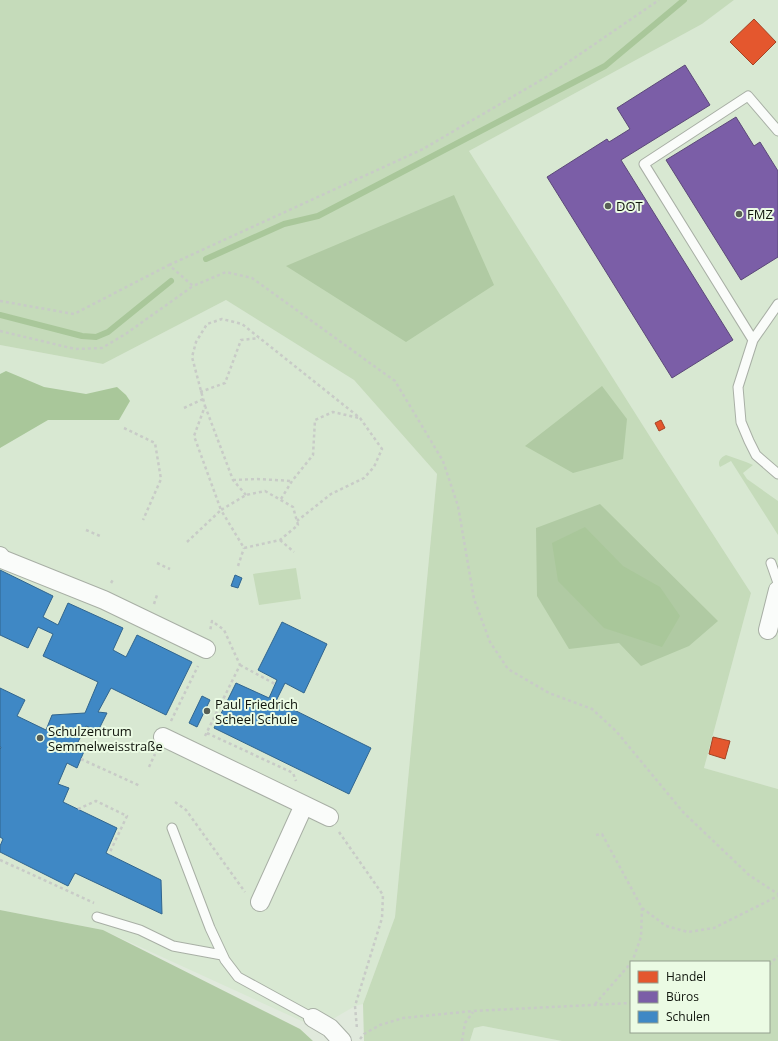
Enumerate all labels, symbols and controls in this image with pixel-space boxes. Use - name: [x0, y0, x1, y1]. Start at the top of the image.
- place label: DOT: [616, 197, 644, 215]
- marker: DOT: [603, 201, 613, 211]
- place label: FMZ: [747, 205, 773, 223]
- marker: FMZ: [734, 209, 744, 219]
- place label: Paul Friedrich Scheel Schule: [215, 695, 298, 728]
- marker: Paul Friedrich Scheel Schule: [202, 706, 212, 716]
- place label: Schulzentrum Semmelweisstraße: [48, 722, 163, 755]
- marker: Schulzentrum Semmelweisstraße: [35, 733, 45, 743]
- legend: [630, 961, 770, 1033]
- text: Handel: [666, 968, 706, 985]
- text: Büros: [666, 988, 699, 1005]
- text: Schulen: [666, 1008, 710, 1025]

